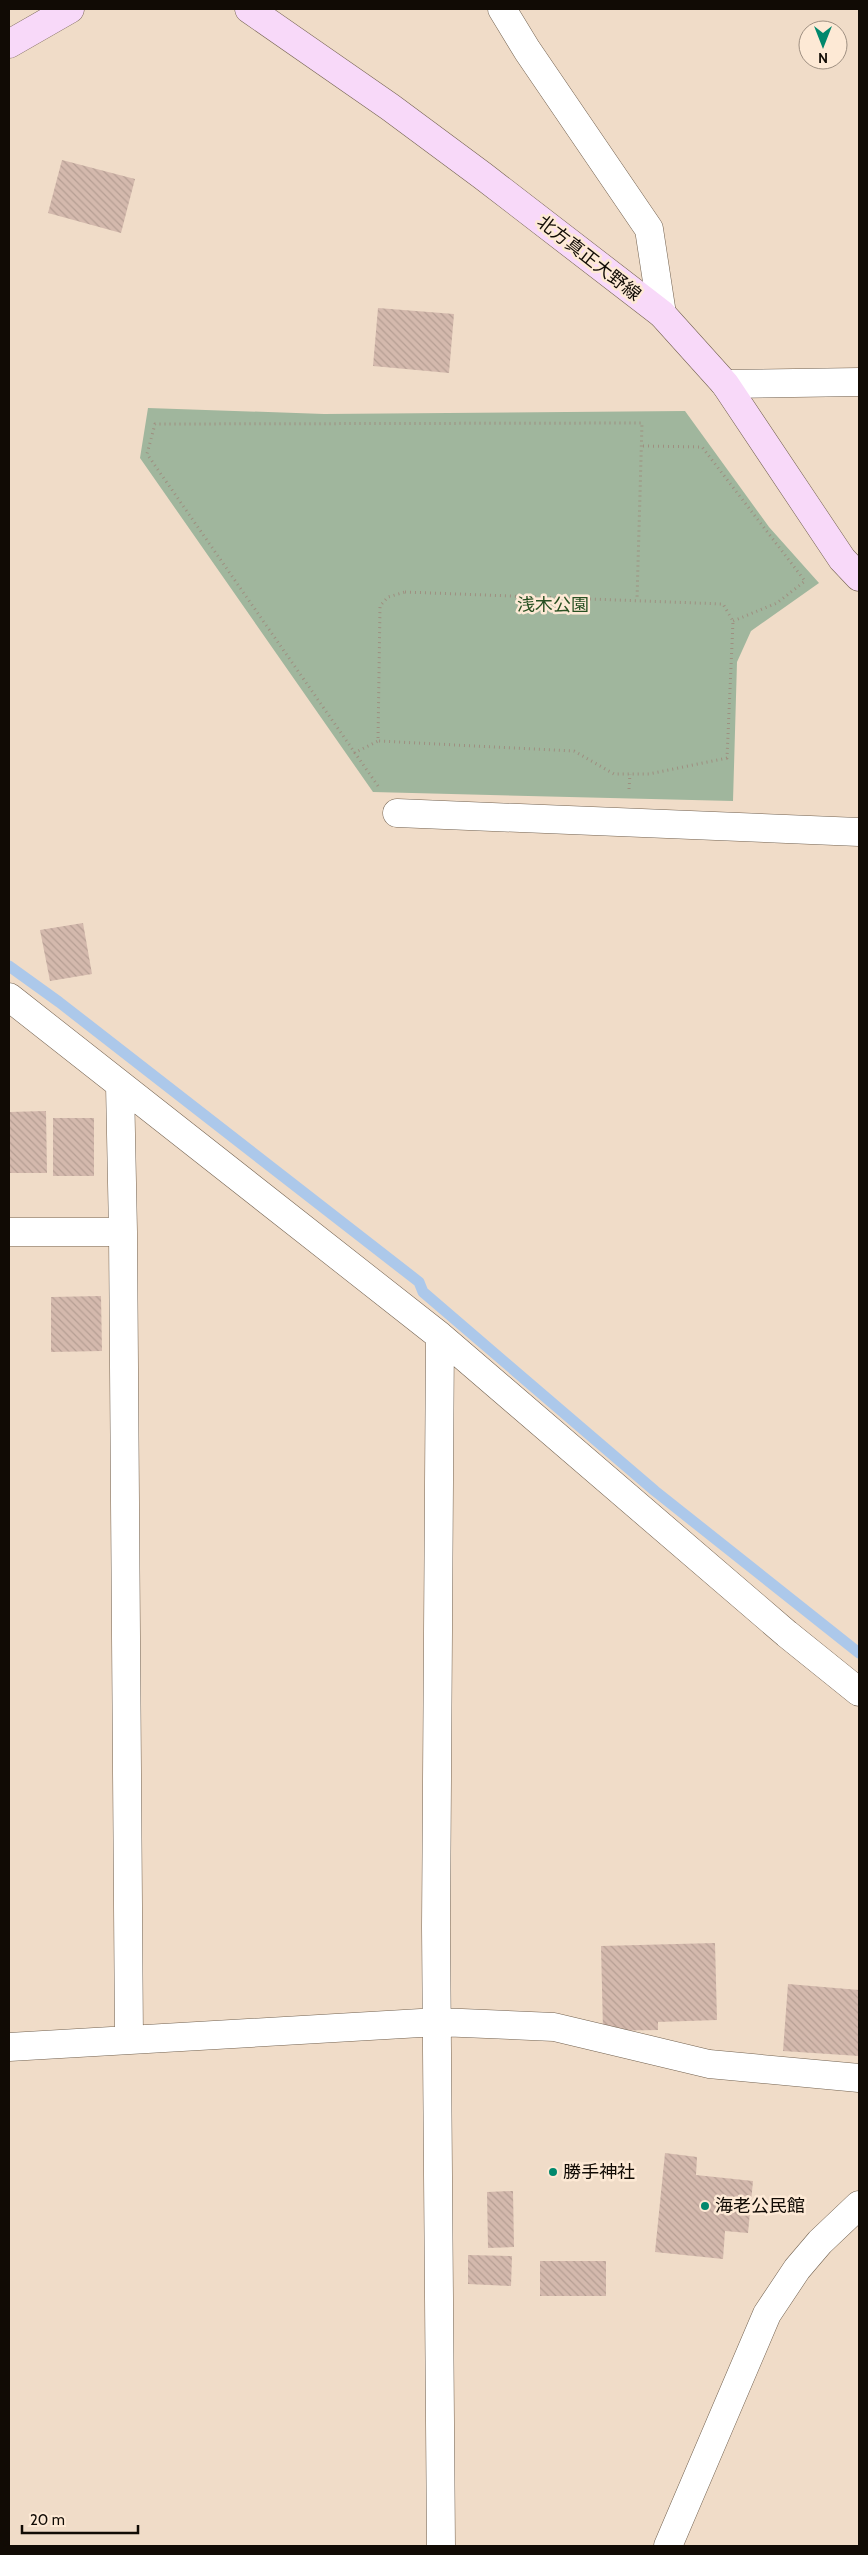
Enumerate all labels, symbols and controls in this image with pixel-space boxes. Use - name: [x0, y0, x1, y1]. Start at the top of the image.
- north arrow: [798, 20, 848, 70]
- text: N: [818, 49, 828, 67]
- street label: 北方真正大野線: [533, 211, 645, 305]
- park label: 浅木公園: [517, 594, 589, 616]
- place label: 勝手神社: [563, 2161, 635, 2183]
- marker: 勝手神社: [547, 2166, 559, 2178]
- place label: 海老公民館: [715, 2195, 805, 2217]
- marker: 海老公民館: [699, 2200, 711, 2212]
- scale bar: [22, 2502, 139, 2534]
- text: 20 m: [30, 2511, 65, 2529]

